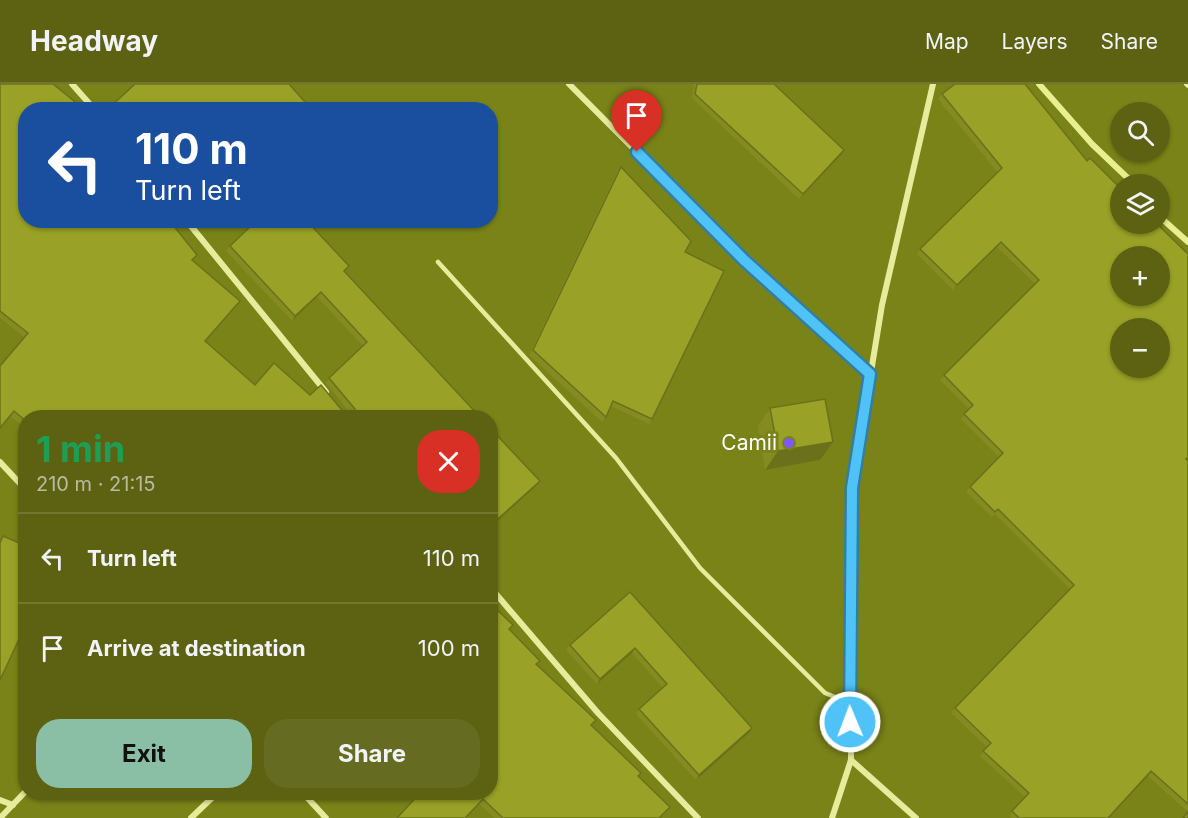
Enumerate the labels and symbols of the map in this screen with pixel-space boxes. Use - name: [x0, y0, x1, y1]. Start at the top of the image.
- pin: [611, 90, 662, 152]
- place label: Camii: [721, 430, 777, 455]
- marker: Camii: [782, 436, 796, 450]
- position arrow: [818, 690, 882, 754]

